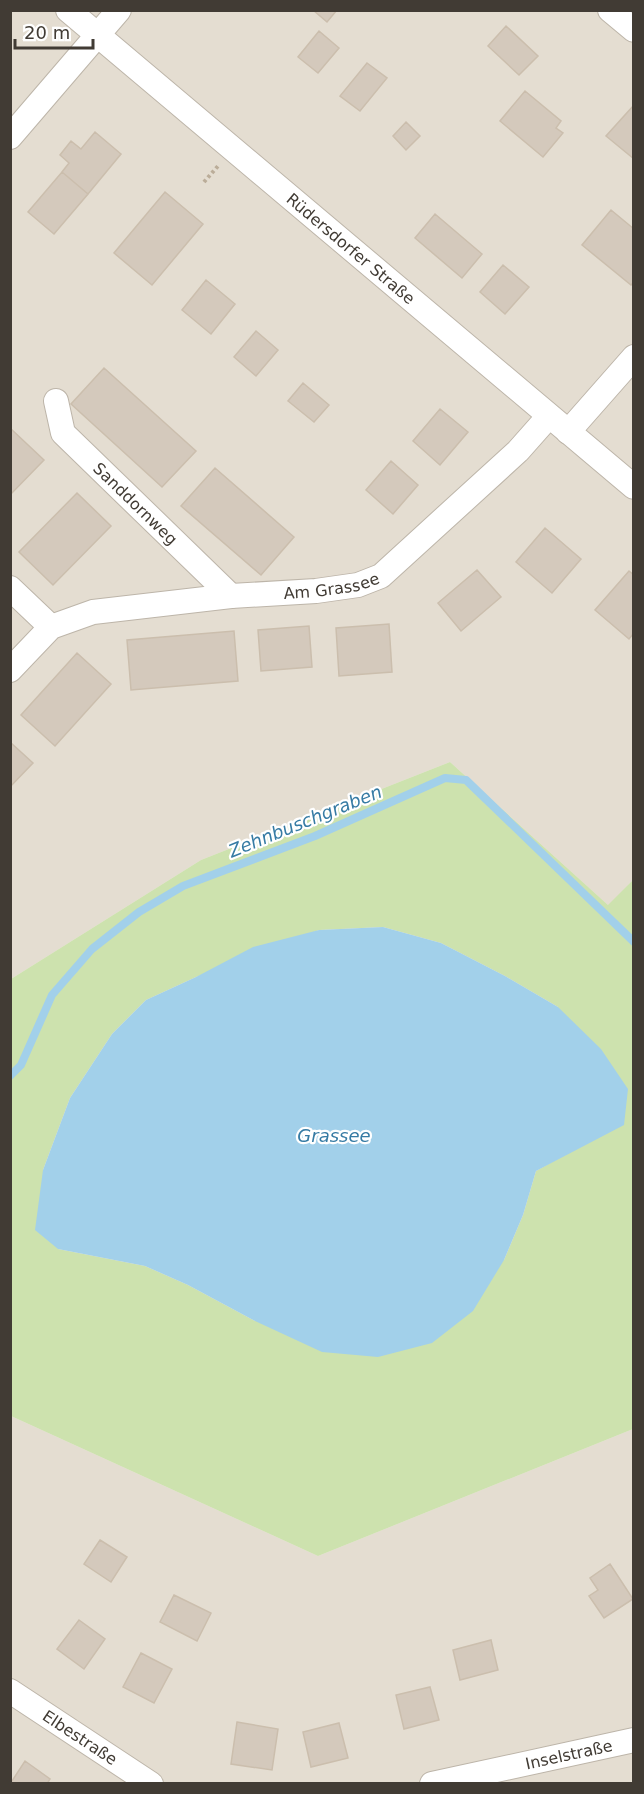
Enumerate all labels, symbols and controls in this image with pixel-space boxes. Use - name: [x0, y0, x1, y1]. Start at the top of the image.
- scale bar: [15, 12, 93, 50]
- text: 20 m: [24, 22, 70, 43]
- street label: Rüdersdorfer Straße: [283, 189, 419, 308]
- street label: Sanddornweg: [90, 458, 182, 549]
- street label: Am Grassee: [283, 568, 382, 602]
- water label: Zehnbuschgraben: [224, 781, 385, 862]
- water label: Grassee: [297, 1125, 371, 1146]
- street label: Elbestraße: [39, 1706, 121, 1769]
- street label: Inselstraße: [524, 1736, 614, 1773]

